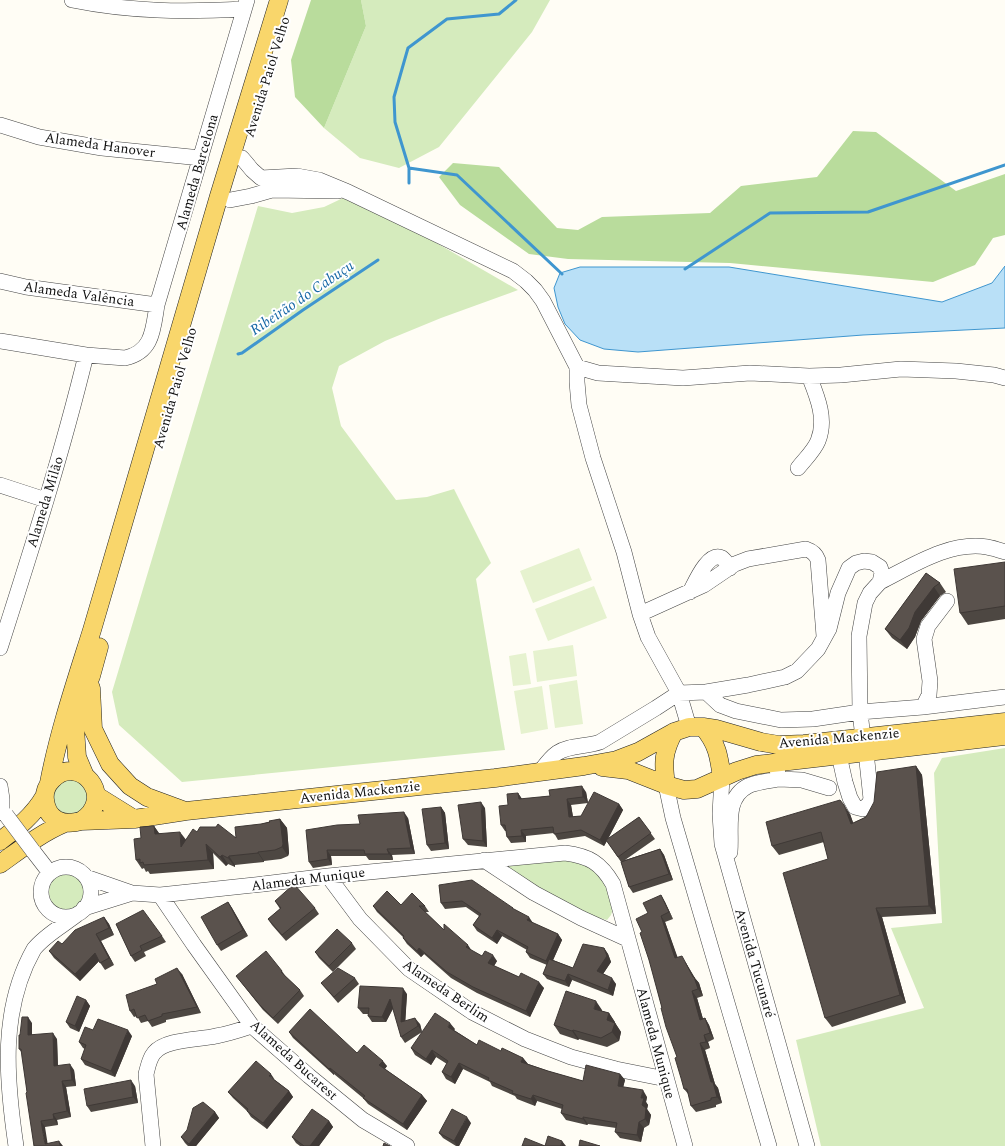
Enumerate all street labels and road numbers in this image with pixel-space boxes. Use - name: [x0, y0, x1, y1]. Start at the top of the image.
- street label: Avenida Paiol Velho: [239, 14, 295, 140]
- street label: Alameda Barcelona: [170, 111, 224, 233]
- street label: Alameda Hanover: [43, 127, 157, 163]
- street label: Alameda Valência: [22, 276, 136, 312]
- street label: Avenida Paiol Velho: [148, 325, 202, 451]
- street label: Alameda Milão: [21, 454, 69, 550]
- street label: Avenida Mackenzie: [778, 722, 901, 754]
- street label: Avenida Mackenzie: [299, 775, 422, 809]
- street label: Alameda Munique: [250, 862, 366, 896]
- street label: Avenida Tucunaré: [729, 906, 781, 1020]
- street label: Alameda Berlim: [398, 954, 494, 1028]
- street label: Alameda Munique: [631, 985, 681, 1101]
- street label: Alameda Bucarest: [245, 1015, 343, 1105]

